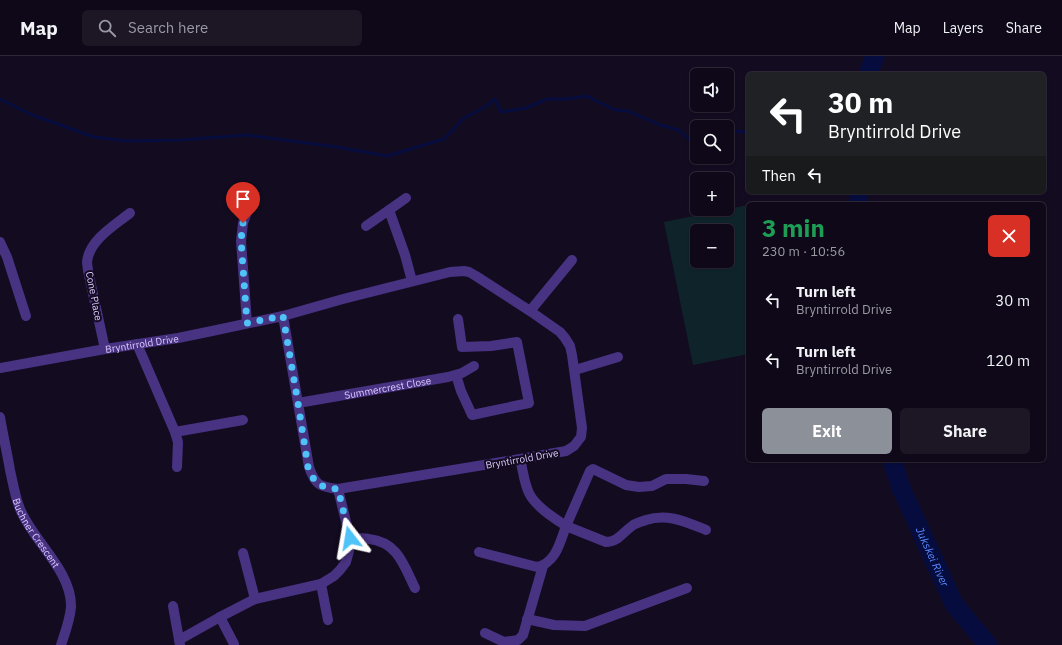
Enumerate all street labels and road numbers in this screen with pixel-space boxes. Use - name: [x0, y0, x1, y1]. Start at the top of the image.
- street label: Cone Place: [83, 270, 105, 322]
- street label: Bryntirrold Drive: [104, 331, 180, 355]
- street label: Summercrest Close: [343, 373, 433, 401]
- street label: Bryntirrold Drive: [484, 446, 560, 472]
- street label: Buchner Crescent: [10, 496, 63, 570]

